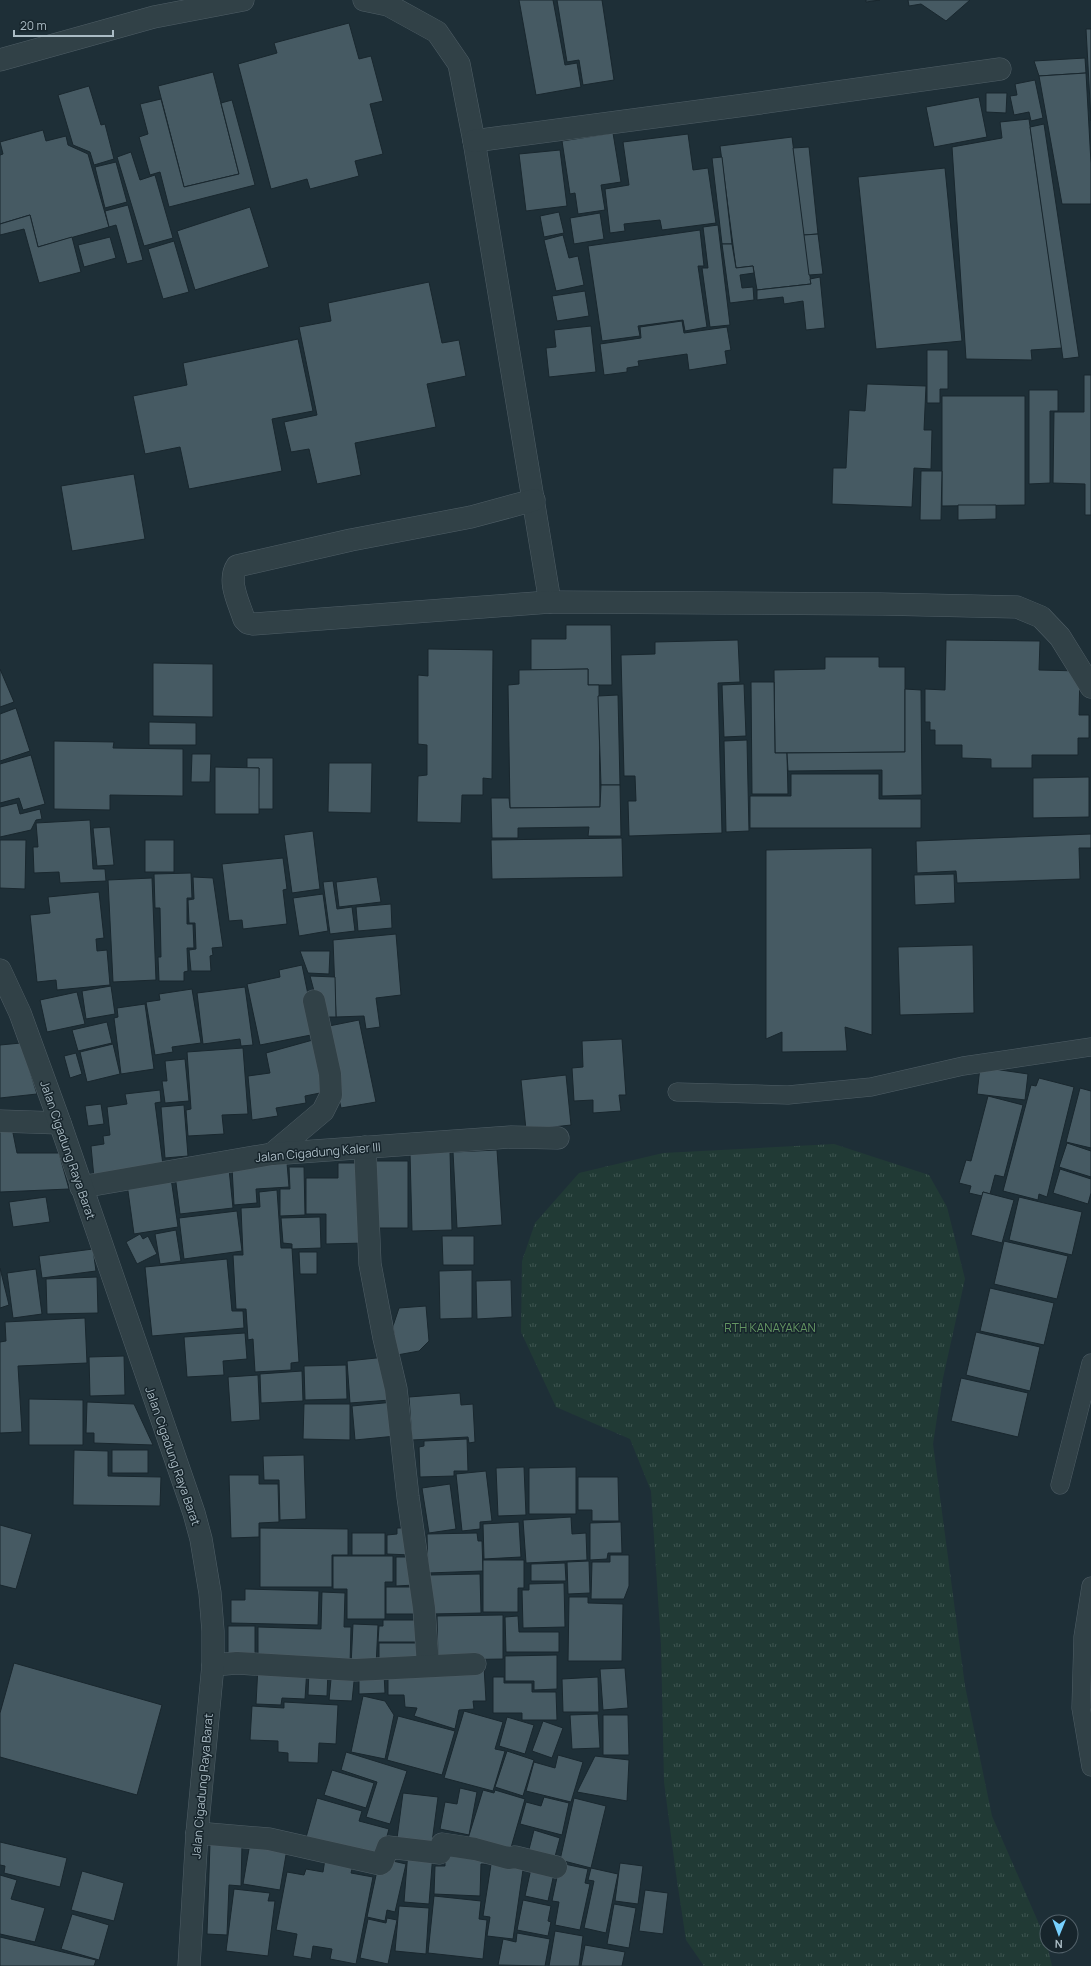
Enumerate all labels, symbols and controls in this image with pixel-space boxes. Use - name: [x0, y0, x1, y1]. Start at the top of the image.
- scale bar: [14, 12, 113, 38]
- text: 20 m: [20, 17, 47, 34]
- street label: Jalan Cigadung Raya Barat: [36, 1078, 100, 1222]
- street label: Jalan Cigadung Kaler III: [254, 1138, 382, 1166]
- park label: RTH KANAYAKAN: [724, 1319, 816, 1336]
- street label: Jalan Cigadung Raya Barat: [141, 1384, 205, 1528]
- street label: Jalan Cigadung Raya Barat: [187, 1712, 217, 1859]
- north arrow: [1039, 1914, 1079, 1954]
- text: N: [1055, 1937, 1063, 1952]

